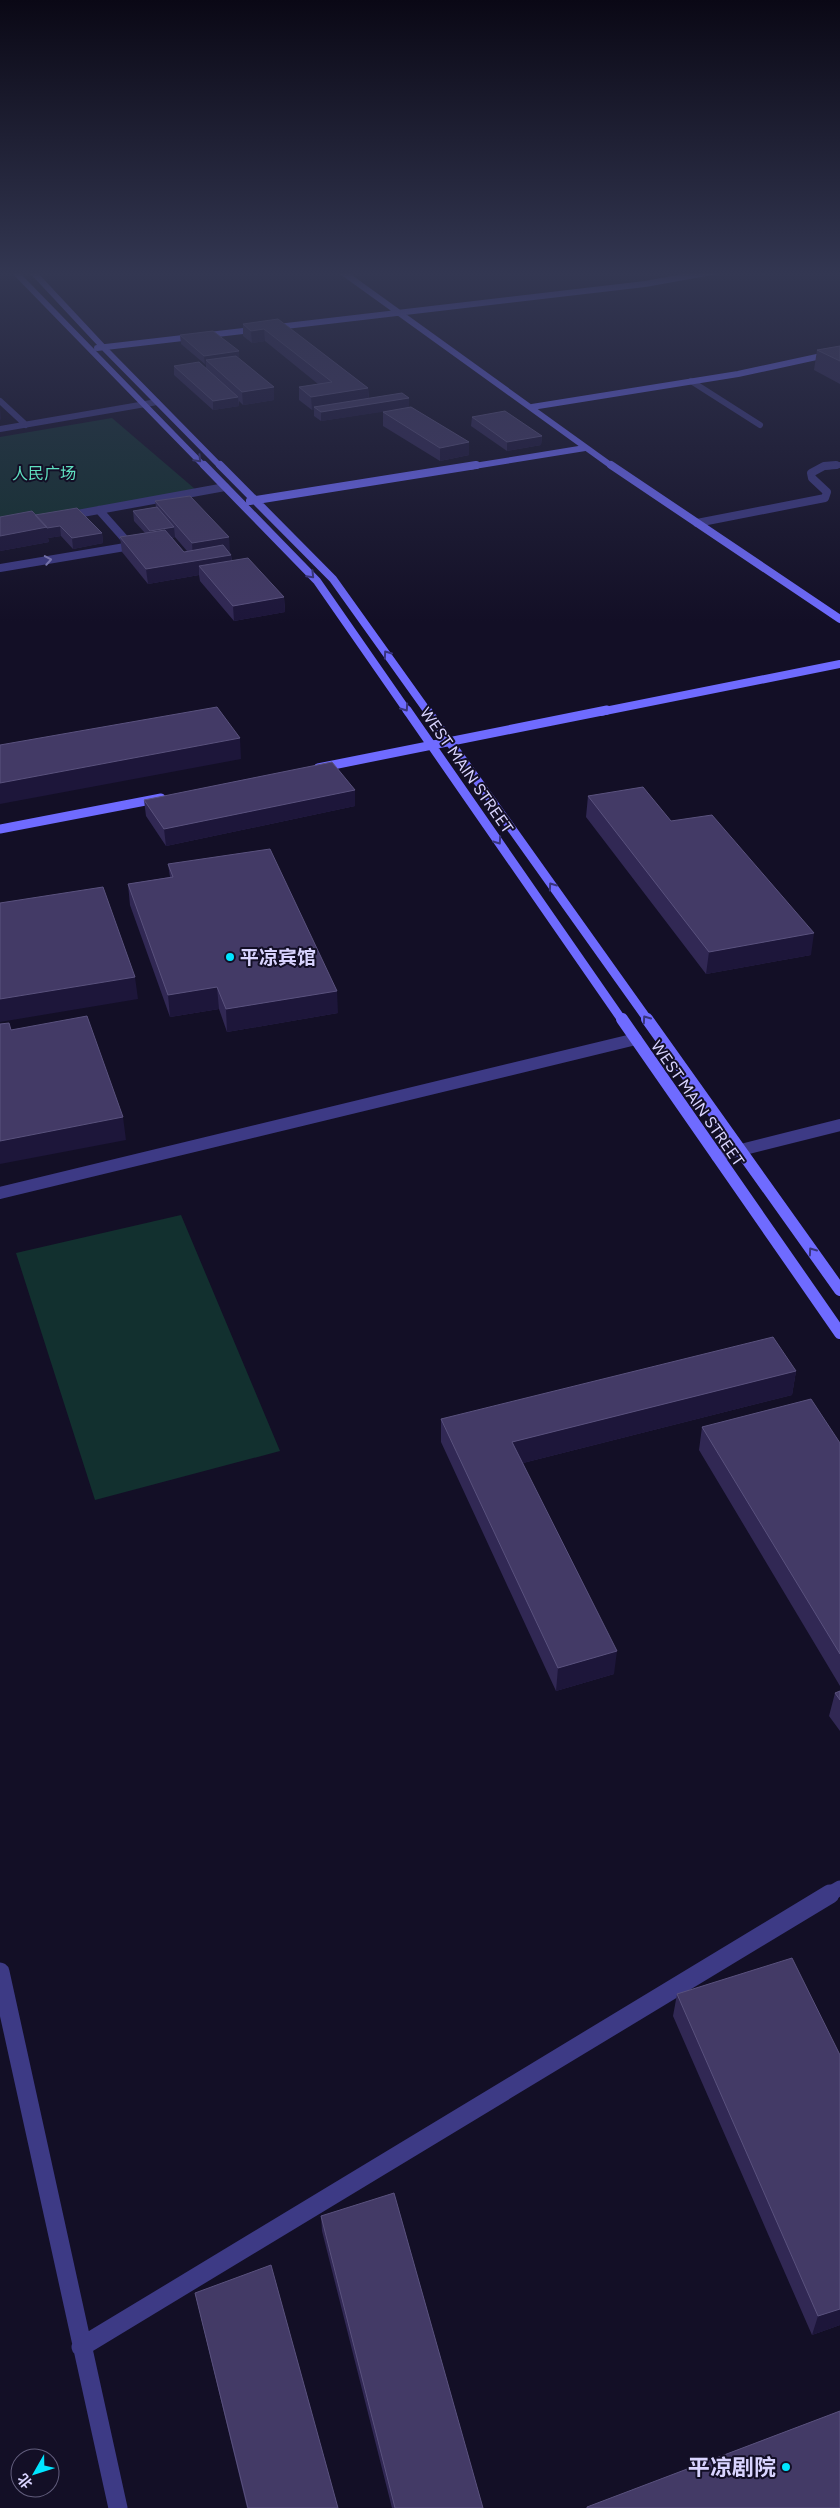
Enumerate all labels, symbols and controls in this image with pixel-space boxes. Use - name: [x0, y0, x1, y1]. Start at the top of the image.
- one-way arrow: [192, 453, 201, 462]
- park label: 人民广场: [12, 464, 76, 483]
- one-way arrow: [44, 555, 52, 566]
- one-way arrow: [305, 570, 314, 579]
- one-way arrow: [384, 650, 393, 660]
- one-way arrow: [399, 702, 408, 712]
- street label: WEST MAIN STREET: [416, 704, 517, 837]
- one-way arrow: [492, 836, 501, 845]
- one-way arrow: [549, 882, 558, 892]
- place label: 平凉宾馆: [240, 946, 316, 969]
- marker: 平凉宾馆: [224, 951, 236, 963]
- one-way arrow: [643, 1015, 652, 1025]
- street label: WEST MAIN STREET: [647, 1037, 748, 1170]
- one-way arrow: [809, 1247, 818, 1257]
- north arrow: [10, 2448, 60, 2498]
- place label: 平凉剧院: [688, 2454, 776, 2481]
- marker: 平凉剧院: [780, 2461, 792, 2473]
- text: 北: [14, 2470, 36, 2492]

